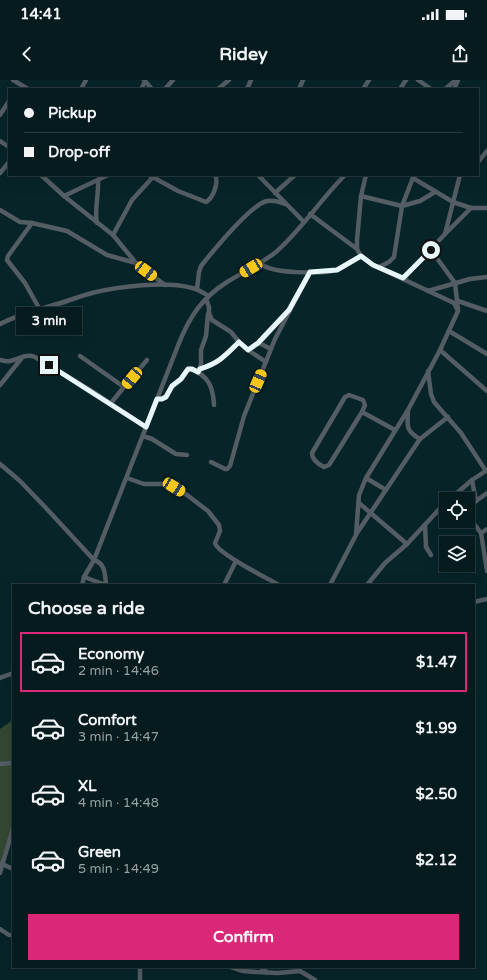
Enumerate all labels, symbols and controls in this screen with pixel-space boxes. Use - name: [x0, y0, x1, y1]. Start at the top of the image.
- text: 14:41: [20, 5, 62, 23]
- icon: back: [16, 43, 38, 65]
- text: Ridey: [219, 43, 268, 65]
- icon: share: [449, 43, 471, 65]
- text: Pickup: [48, 104, 96, 122]
- text: Drop-off: [48, 143, 110, 161]
- route start: [422, 241, 440, 259]
- car: [238, 257, 264, 279]
- car: [133, 259, 159, 283]
- callout: 3 min: [16, 307, 82, 335]
- text: 3 min: [32, 313, 66, 329]
- route end: [40, 356, 58, 374]
- car: [120, 365, 144, 391]
- car: [248, 368, 268, 394]
- car: [161, 476, 187, 498]
- map controls: [439, 492, 475, 572]
- button: locate: [439, 492, 475, 528]
- button: layers: [439, 536, 475, 572]
- text: Choose a ride: [28, 597, 145, 619]
- icon: car: [30, 644, 66, 680]
- text: Economy: [78, 645, 144, 663]
- text: $1.47: [416, 653, 457, 671]
- text: 2 min · 14:46: [78, 663, 159, 679]
- icon: car: [30, 710, 66, 746]
- text: Comfort: [78, 711, 137, 729]
- text: $1.99: [416, 719, 457, 737]
- text: 3 min · 14:47: [78, 729, 159, 745]
- icon: car: [30, 776, 66, 812]
- text: XL: [78, 777, 97, 795]
- text: $2.50: [416, 785, 457, 803]
- text: 4 min · 14:48: [78, 795, 159, 811]
- icon: car: [30, 842, 66, 878]
- text: Green: [78, 843, 121, 861]
- text: $2.12: [416, 851, 457, 869]
- text: 5 min · 14:49: [78, 861, 159, 877]
- button: Confirm: [28, 914, 459, 960]

